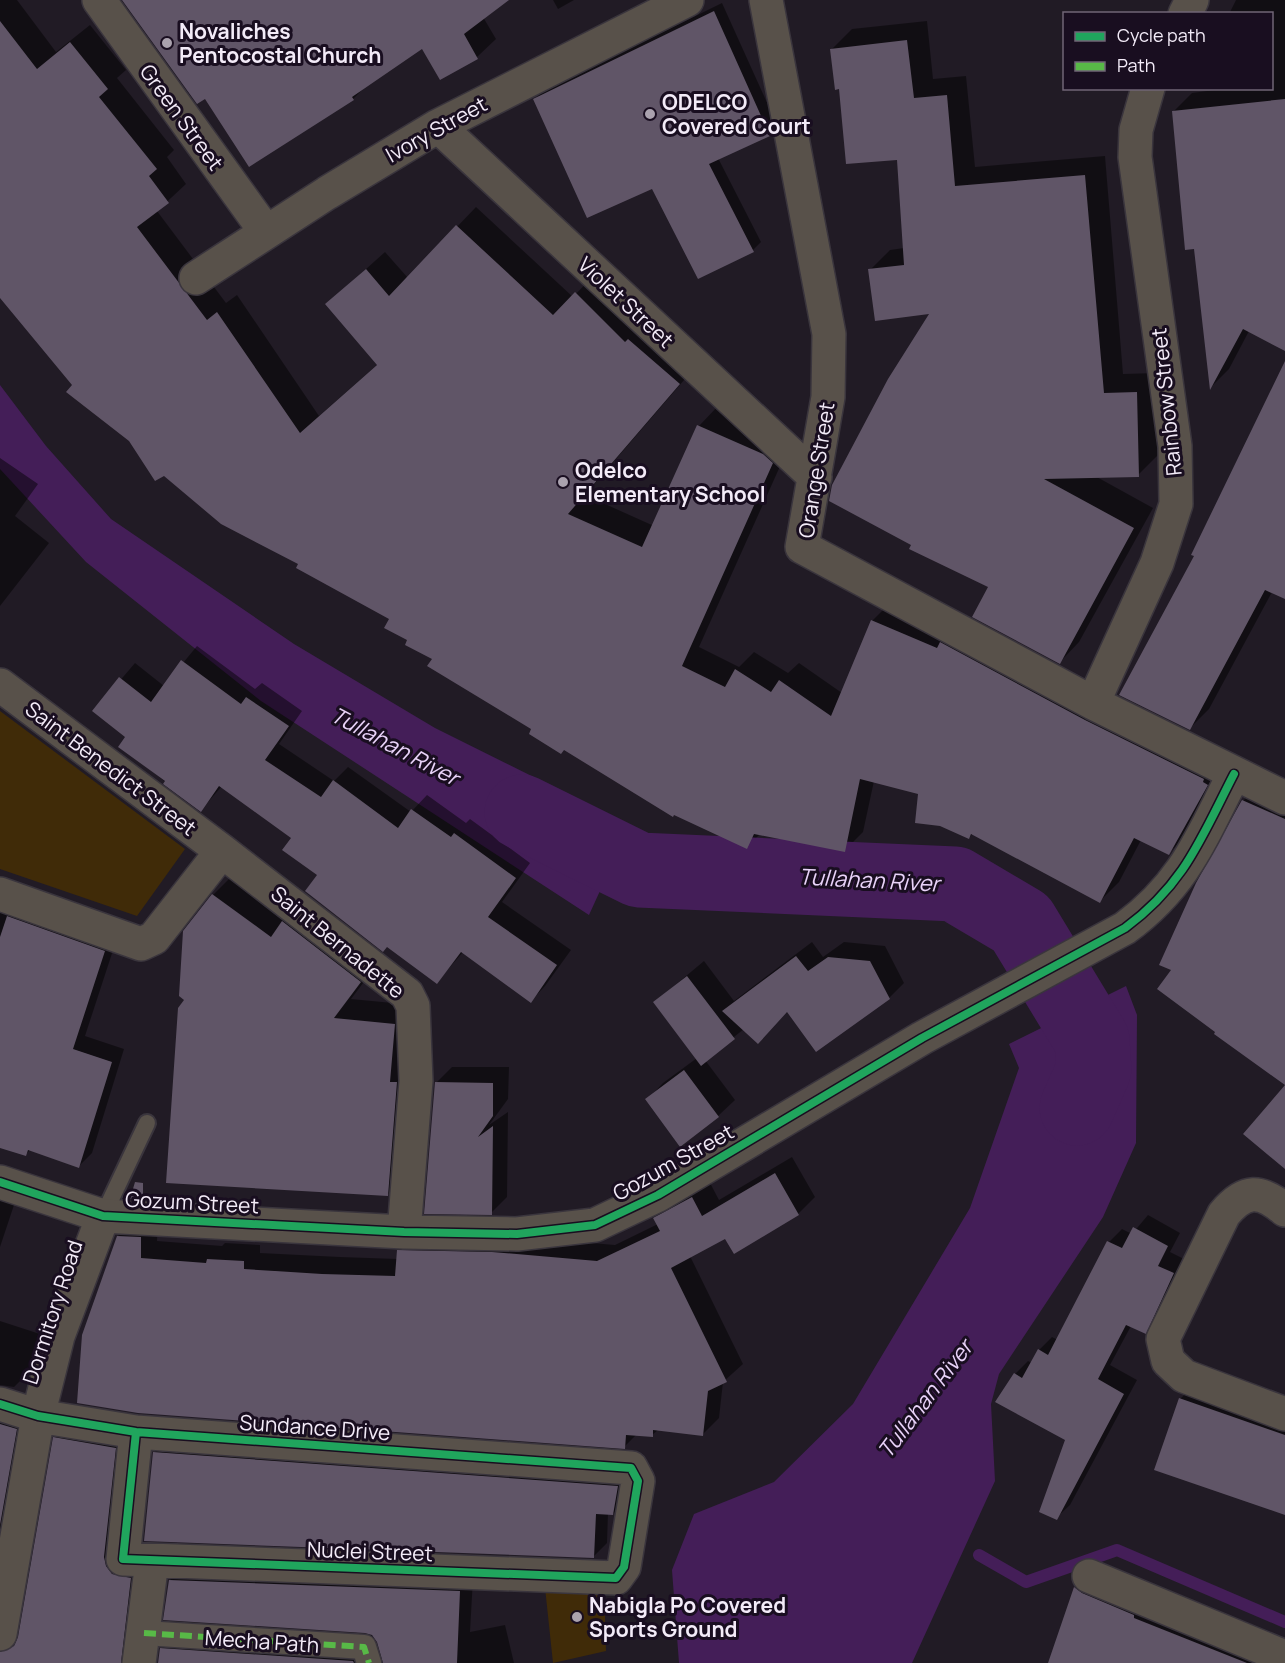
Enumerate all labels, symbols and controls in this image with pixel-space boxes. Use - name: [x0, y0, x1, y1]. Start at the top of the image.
- legend: [1063, 12, 1273, 90]
- place label: Novaliches Pentocostal Church: [179, 17, 382, 69]
- text: Cycle path: [1117, 23, 1206, 47]
- marker: Novaliches Pentocostal Church: [160, 36, 174, 50]
- text: Path: [1117, 53, 1155, 77]
- street label: Green Street: [134, 58, 230, 176]
- place label: ODELCO Covered Court: [662, 88, 811, 140]
- street label: Ivory Street: [380, 90, 492, 168]
- marker: ODELCO Covered Court: [643, 107, 657, 121]
- street label: Violet Street: [572, 250, 680, 354]
- street label: Rainbow Street: [1144, 327, 1188, 477]
- street label: Orange Street: [791, 400, 841, 540]
- place label: Odelco Elementary School: [575, 456, 766, 508]
- marker: Odelco Elementary School: [556, 475, 570, 489]
- street label: Saint Benedict Street: [20, 694, 202, 842]
- water label: Tullahan River: [326, 700, 467, 794]
- water label: Tullahan River: [798, 861, 943, 899]
- street label: Saint Bernadette: [265, 880, 411, 1004]
- street label: Gozum Street: [608, 1117, 738, 1207]
- street label: Gozum Street: [124, 1185, 260, 1219]
- street label: Dormitory Road: [16, 1236, 88, 1388]
- water label: Tullahan River: [871, 1331, 981, 1464]
- street label: Sundance Drive: [239, 1408, 391, 1446]
- street label: Nuclei Street: [306, 1535, 434, 1567]
- place label: Nabigla Po Covered Sports Ground: [589, 1591, 786, 1643]
- marker: Nabigla Po Covered Sports Ground: [570, 1610, 584, 1624]
- street label: Mecha Path: [204, 1623, 320, 1659]

